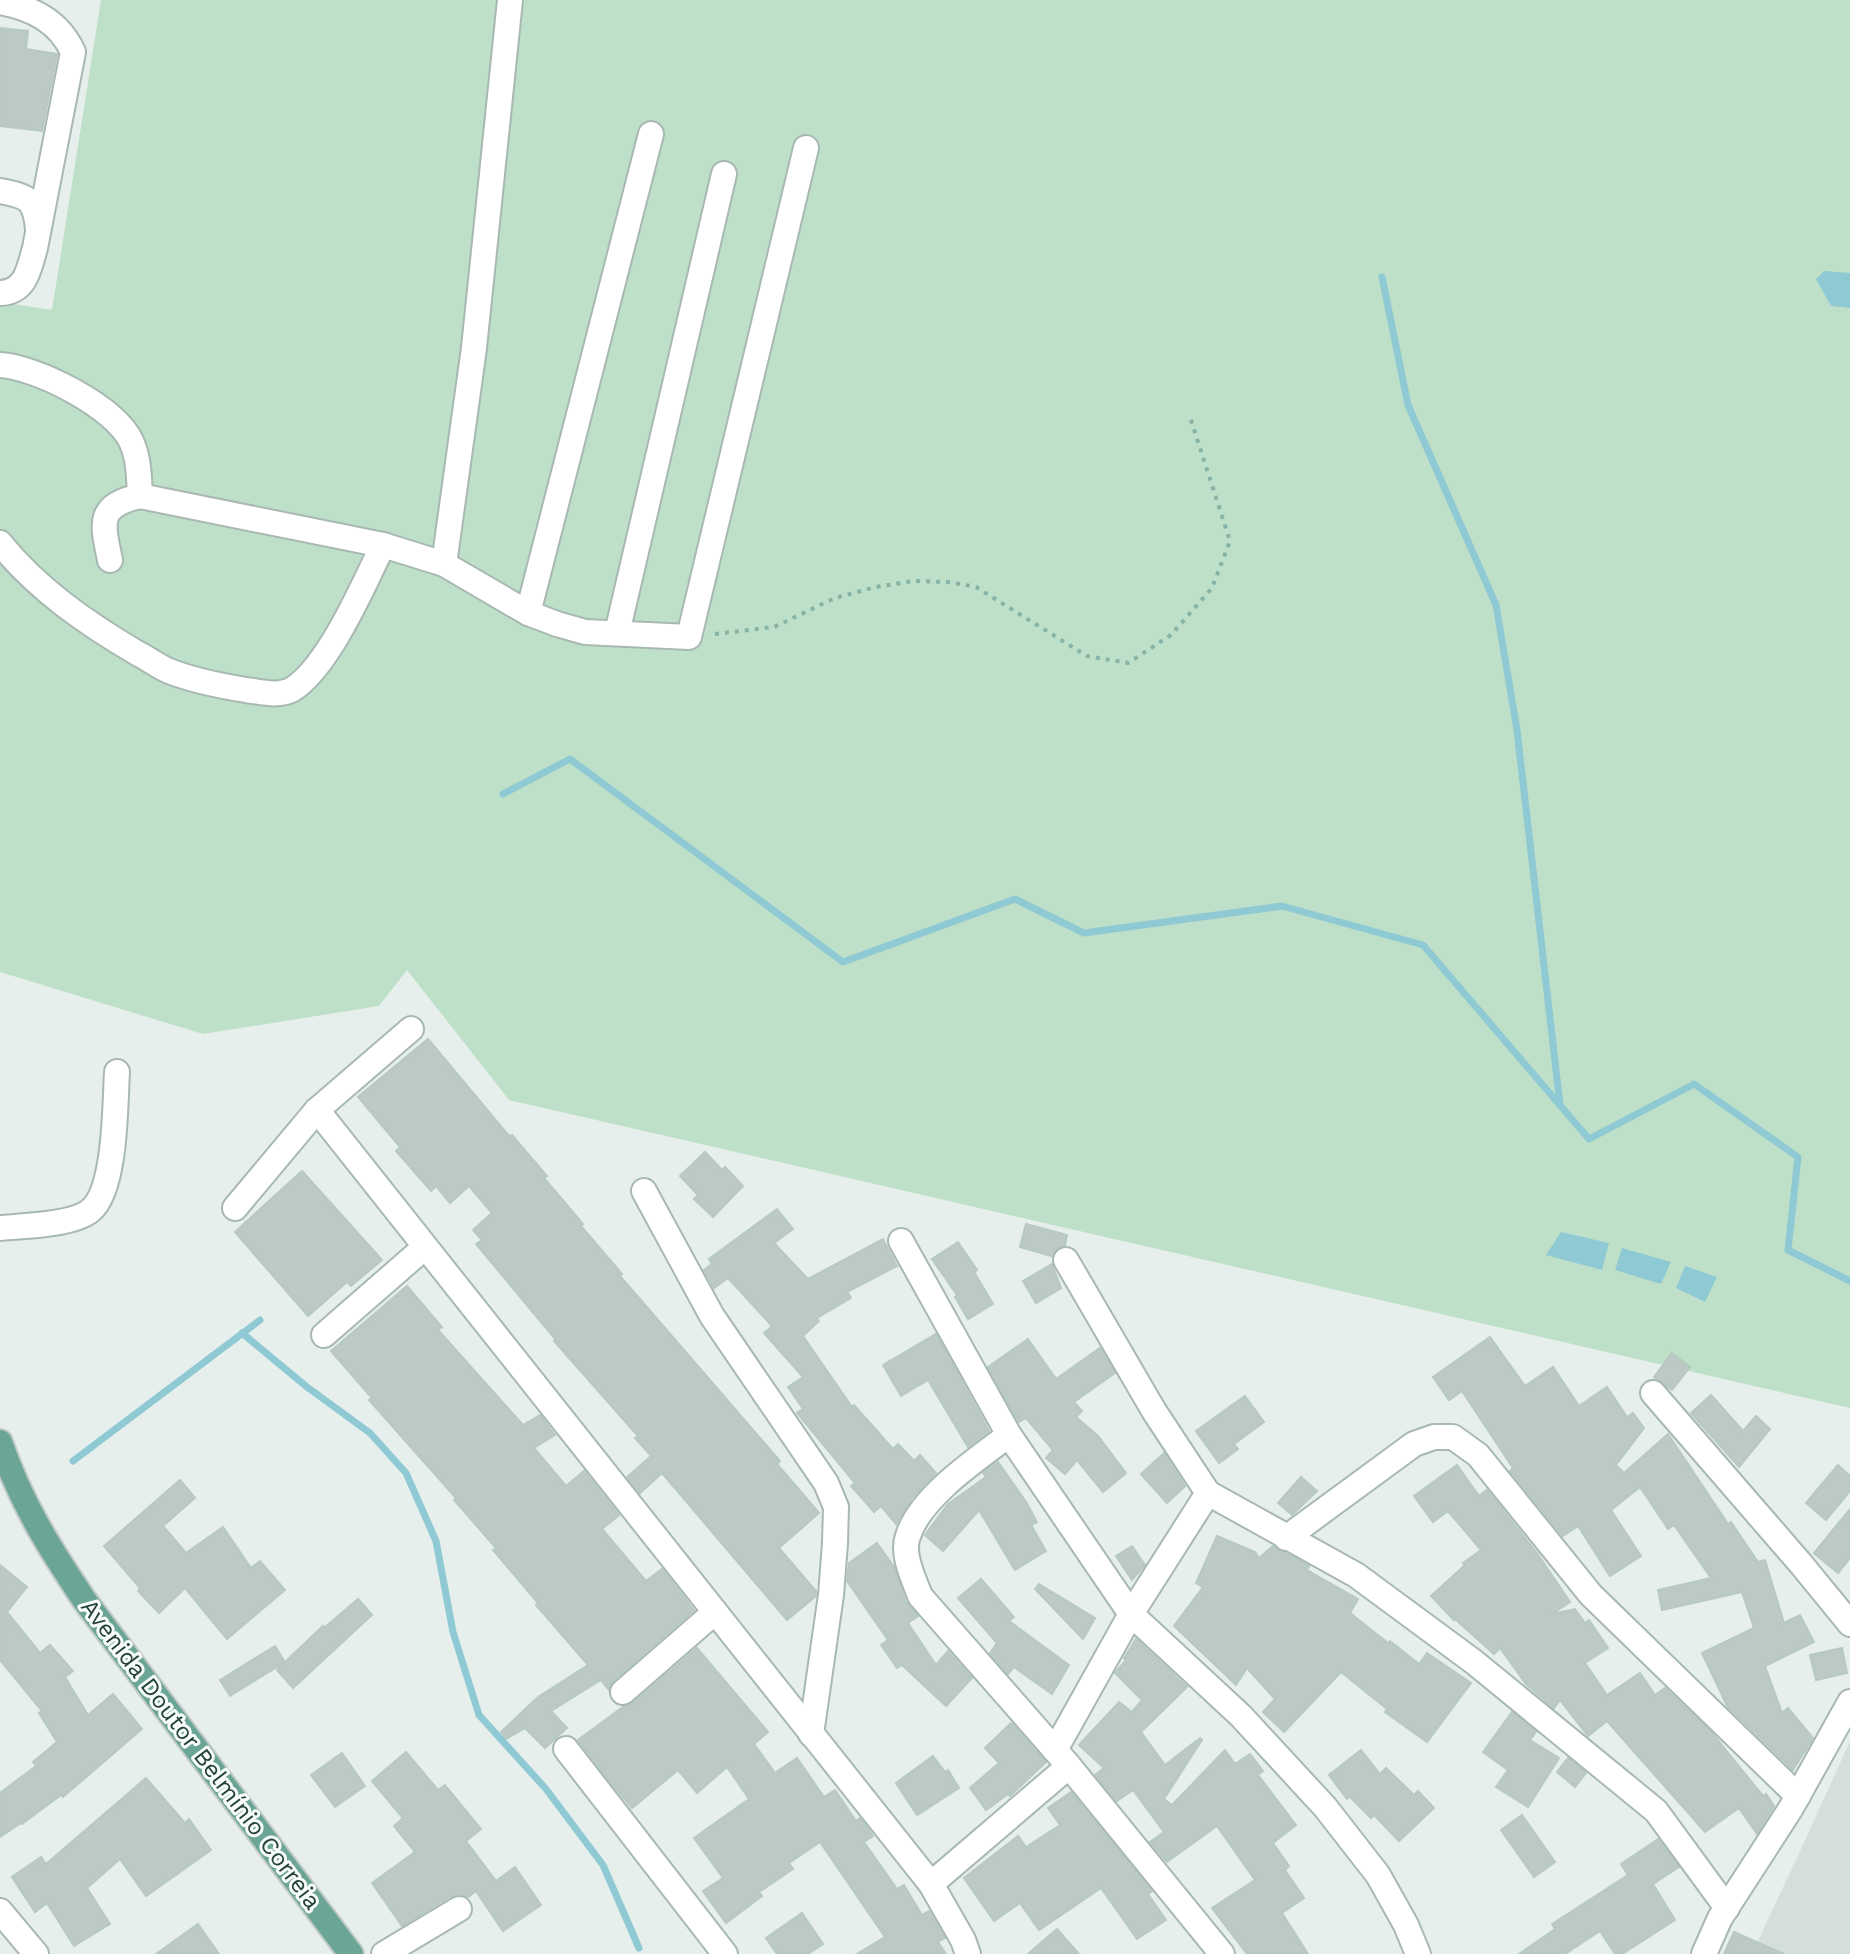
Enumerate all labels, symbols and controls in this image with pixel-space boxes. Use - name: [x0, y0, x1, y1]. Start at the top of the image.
- street label: Avenida Doutor Belmínio Correia: [75, 1593, 327, 1915]

